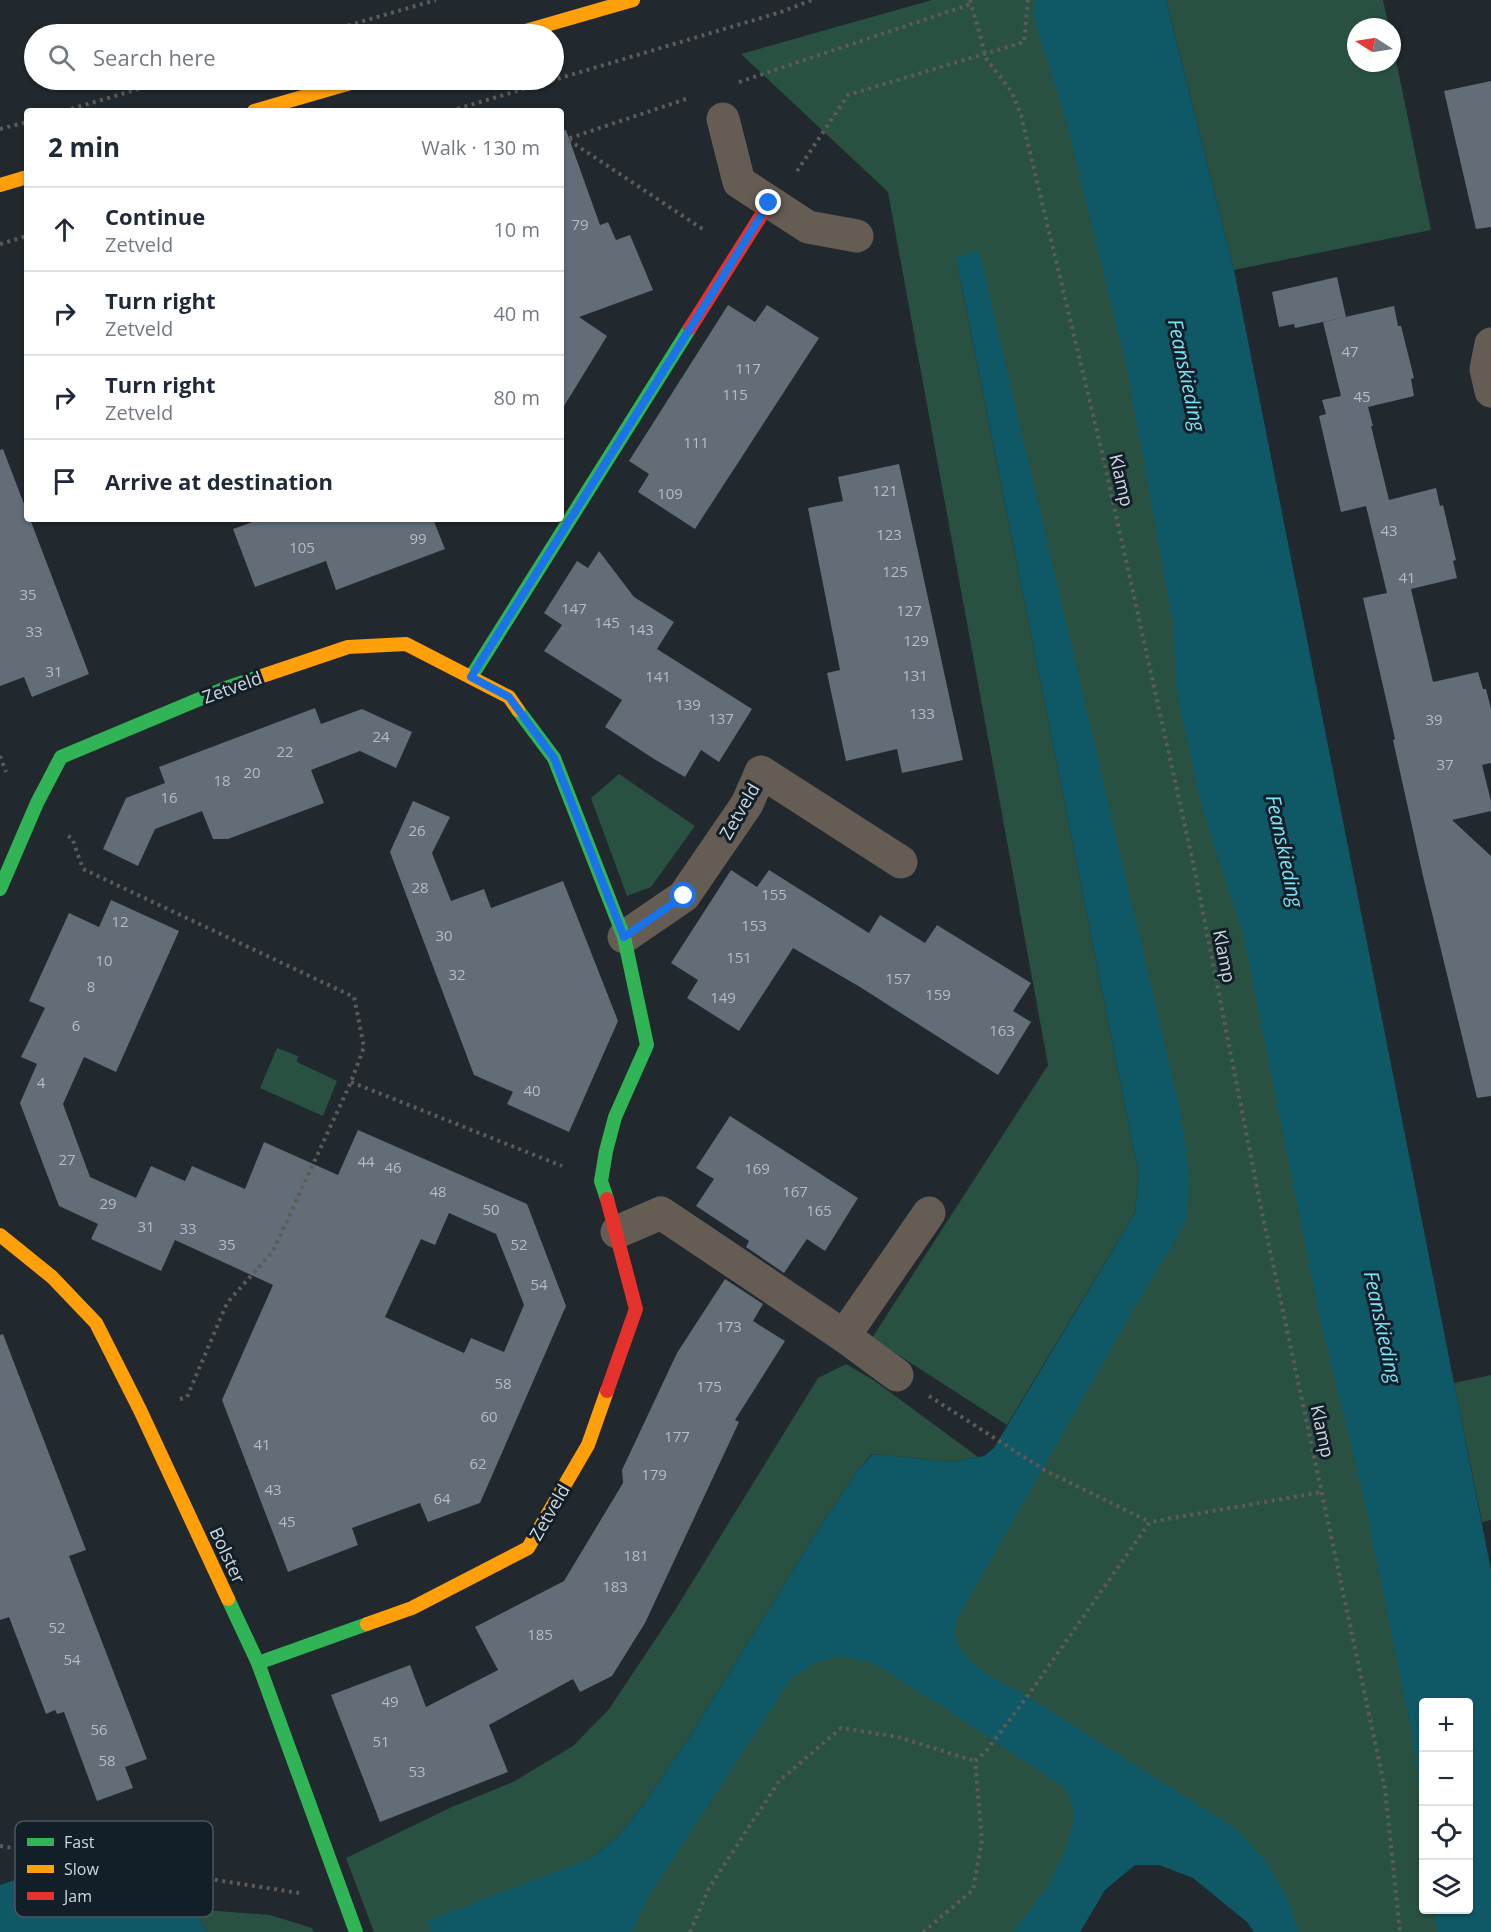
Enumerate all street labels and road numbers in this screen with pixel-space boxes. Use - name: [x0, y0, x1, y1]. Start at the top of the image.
- street label: Klamp: [1104, 451, 1140, 509]
- street label: Zetveld: [199, 665, 265, 709]
- street label: Zetveld: [713, 778, 765, 844]
- street label: Klamp: [1208, 928, 1242, 984]
- street label: Klamp: [1306, 1402, 1340, 1460]
- street label: Zetveld: [523, 1479, 575, 1545]
- street label: Bolster: [205, 1523, 252, 1588]

